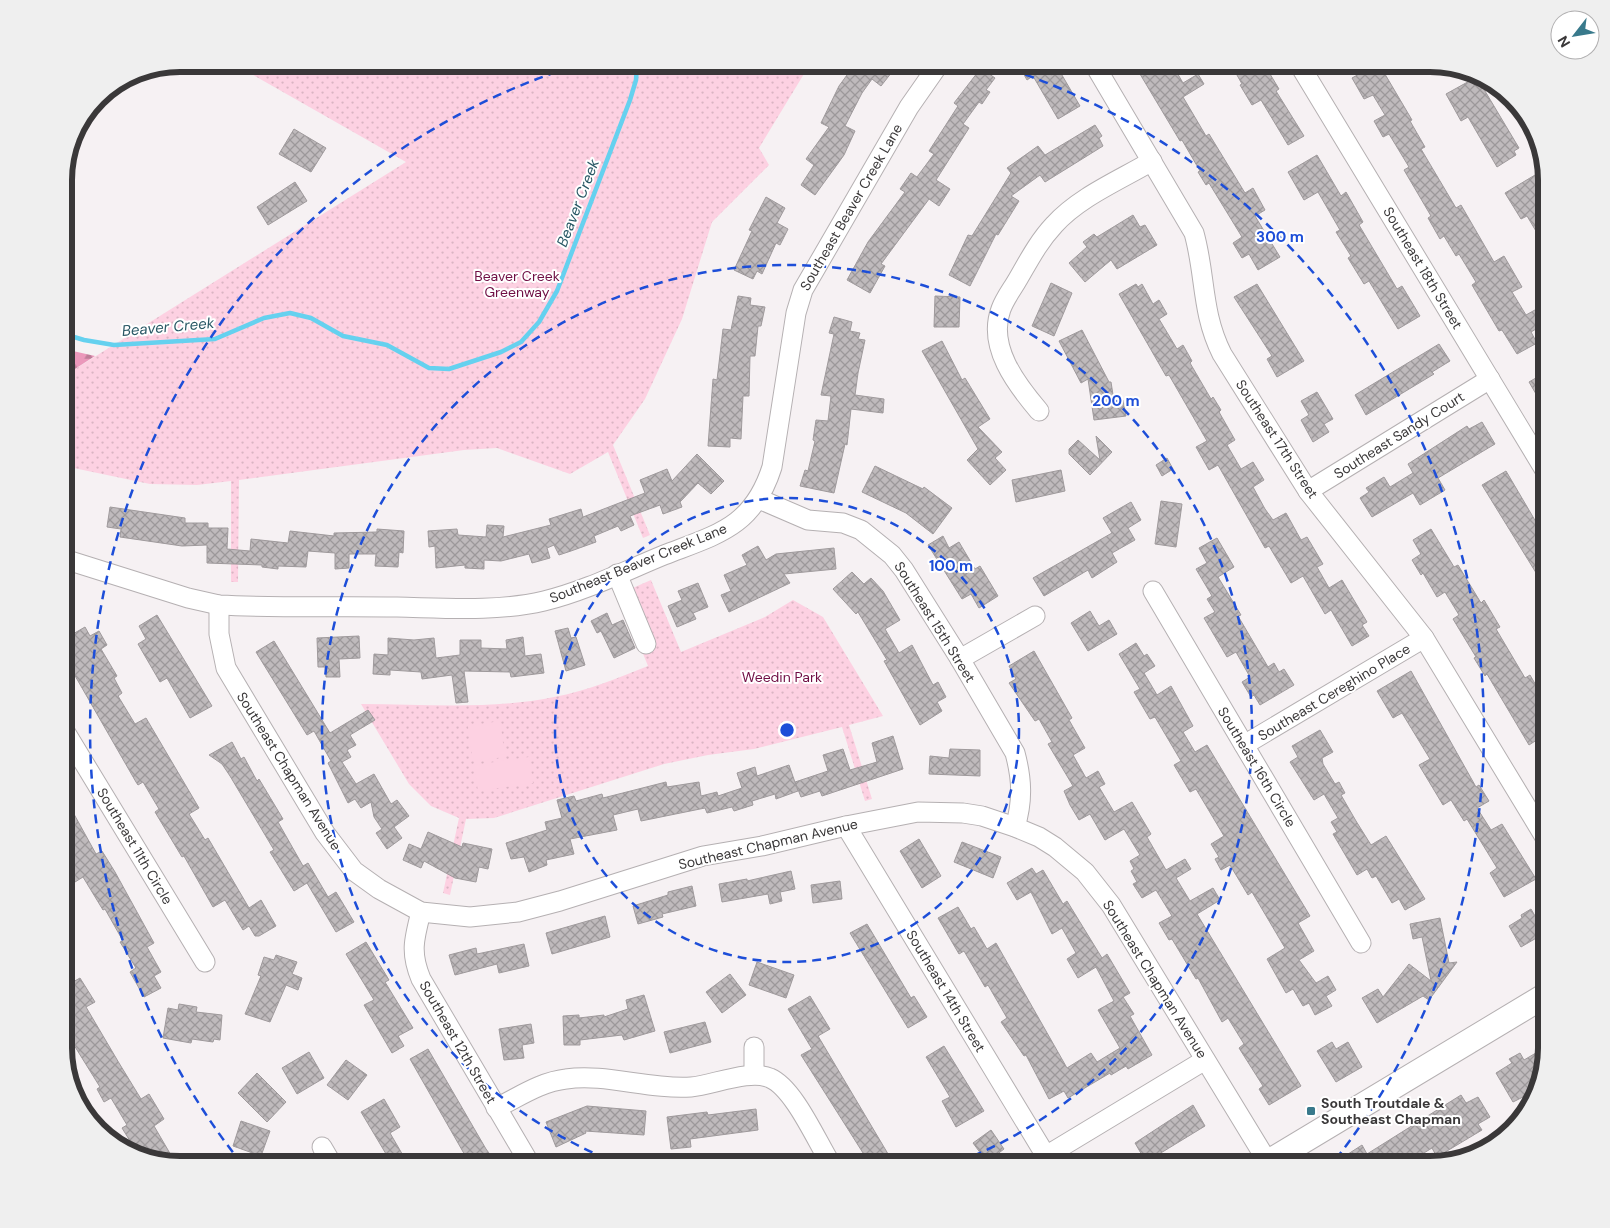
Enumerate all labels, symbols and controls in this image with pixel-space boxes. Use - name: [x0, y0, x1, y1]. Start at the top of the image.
- north arrow: [1550, 10, 1600, 60]
- text: N: [1554, 33, 1574, 51]
- street label: Southeast Beaver Creek Lane: [796, 120, 906, 294]
- water label: Beaver Creek: [552, 156, 604, 250]
- street label: Southeast 18th Street: [1379, 204, 1467, 332]
- text: 300 m: [1256, 227, 1304, 247]
- park label: Beaver Creek Greenway: [474, 267, 560, 301]
- water label: Beaver Creek: [121, 313, 215, 341]
- street label: Southeast 17th Street: [1232, 376, 1322, 502]
- street label: Southeast Sandy Court: [1330, 387, 1468, 483]
- text: 200 m: [1092, 391, 1140, 411]
- street label: Southeast Beaver Creek Lane: [547, 519, 729, 607]
- text: 100 m: [929, 556, 973, 576]
- street label: Southeast 15th Street: [890, 558, 980, 686]
- street label: Southeast Cereghino Place: [1255, 639, 1413, 745]
- park label: Weedin Park: [742, 668, 822, 686]
- street label: Southeast Chapman Avenue: [233, 688, 345, 854]
- street label: Southeast 16th Circle: [1214, 704, 1300, 831]
- centre of rings: [778, 721, 796, 739]
- street label: Southeast 11th Circle: [93, 784, 177, 908]
- street label: Southeast Chapman Avenue: [677, 815, 859, 873]
- street label: Southeast Chapman Avenue: [1099, 896, 1211, 1062]
- street label: Southeast 14th Street: [902, 927, 990, 1055]
- street label: Southeast 12th Street: [415, 977, 501, 1107]
- place label: South Troutdale & Southeast Chapman: [1321, 1094, 1461, 1128]
- marker: South Troutdale & Southeast Chapman: [1305, 1105, 1317, 1117]

